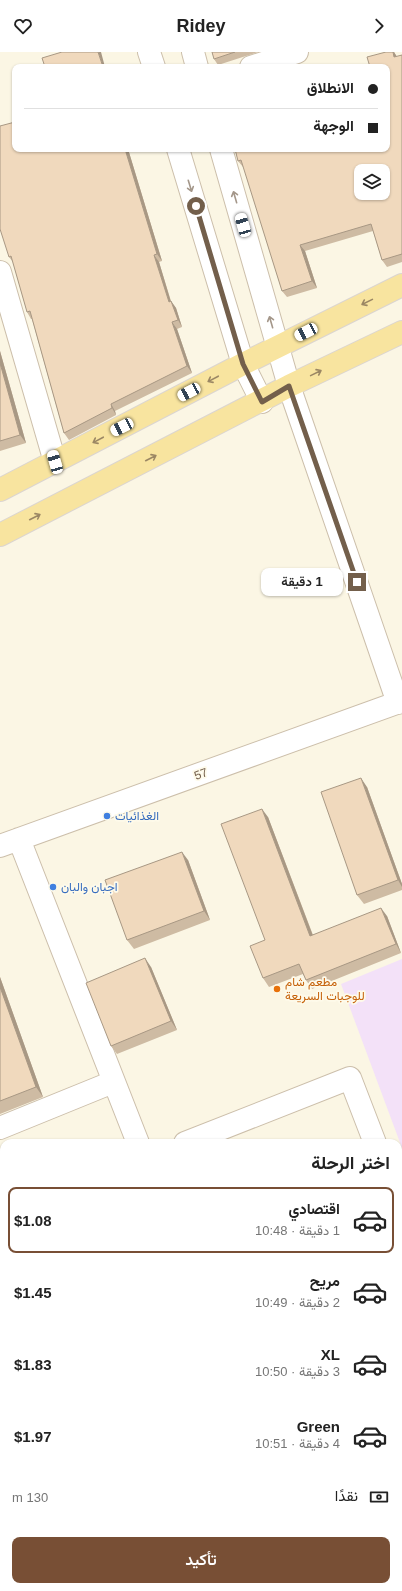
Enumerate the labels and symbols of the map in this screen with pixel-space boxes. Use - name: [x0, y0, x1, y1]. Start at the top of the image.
- one-way arrow: [187, 180, 194, 193]
- one-way arrow: [231, 191, 238, 204]
- route start: [187, 197, 205, 215]
- car: [234, 212, 252, 238]
- one-way arrow: [361, 299, 373, 306]
- one-way arrow: [267, 315, 274, 328]
- car: [293, 321, 319, 343]
- one-way arrow: [310, 369, 322, 376]
- one-way arrow: [208, 376, 220, 384]
- car: [176, 381, 202, 403]
- car: [109, 416, 135, 438]
- one-way arrow: [92, 436, 104, 444]
- car: [46, 449, 64, 475]
- one-way arrow: [144, 454, 156, 461]
- one-way arrow: [29, 513, 41, 520]
- callout: 1 دقيقة: [261, 568, 343, 596]
- route end: [348, 573, 366, 591]
- street label: 57: [192, 765, 210, 783]
- place label: الغذائيات: [115, 809, 159, 823]
- marker: الغذائيات: [102, 811, 112, 821]
- place label: اجبان والبان: [61, 880, 118, 895]
- marker: اجبان والبان: [48, 882, 58, 892]
- place label: مطعم شام للوجبات السريعة: [285, 975, 365, 1004]
- marker: مطعم شام للوجبات السريعة: [272, 984, 282, 994]

